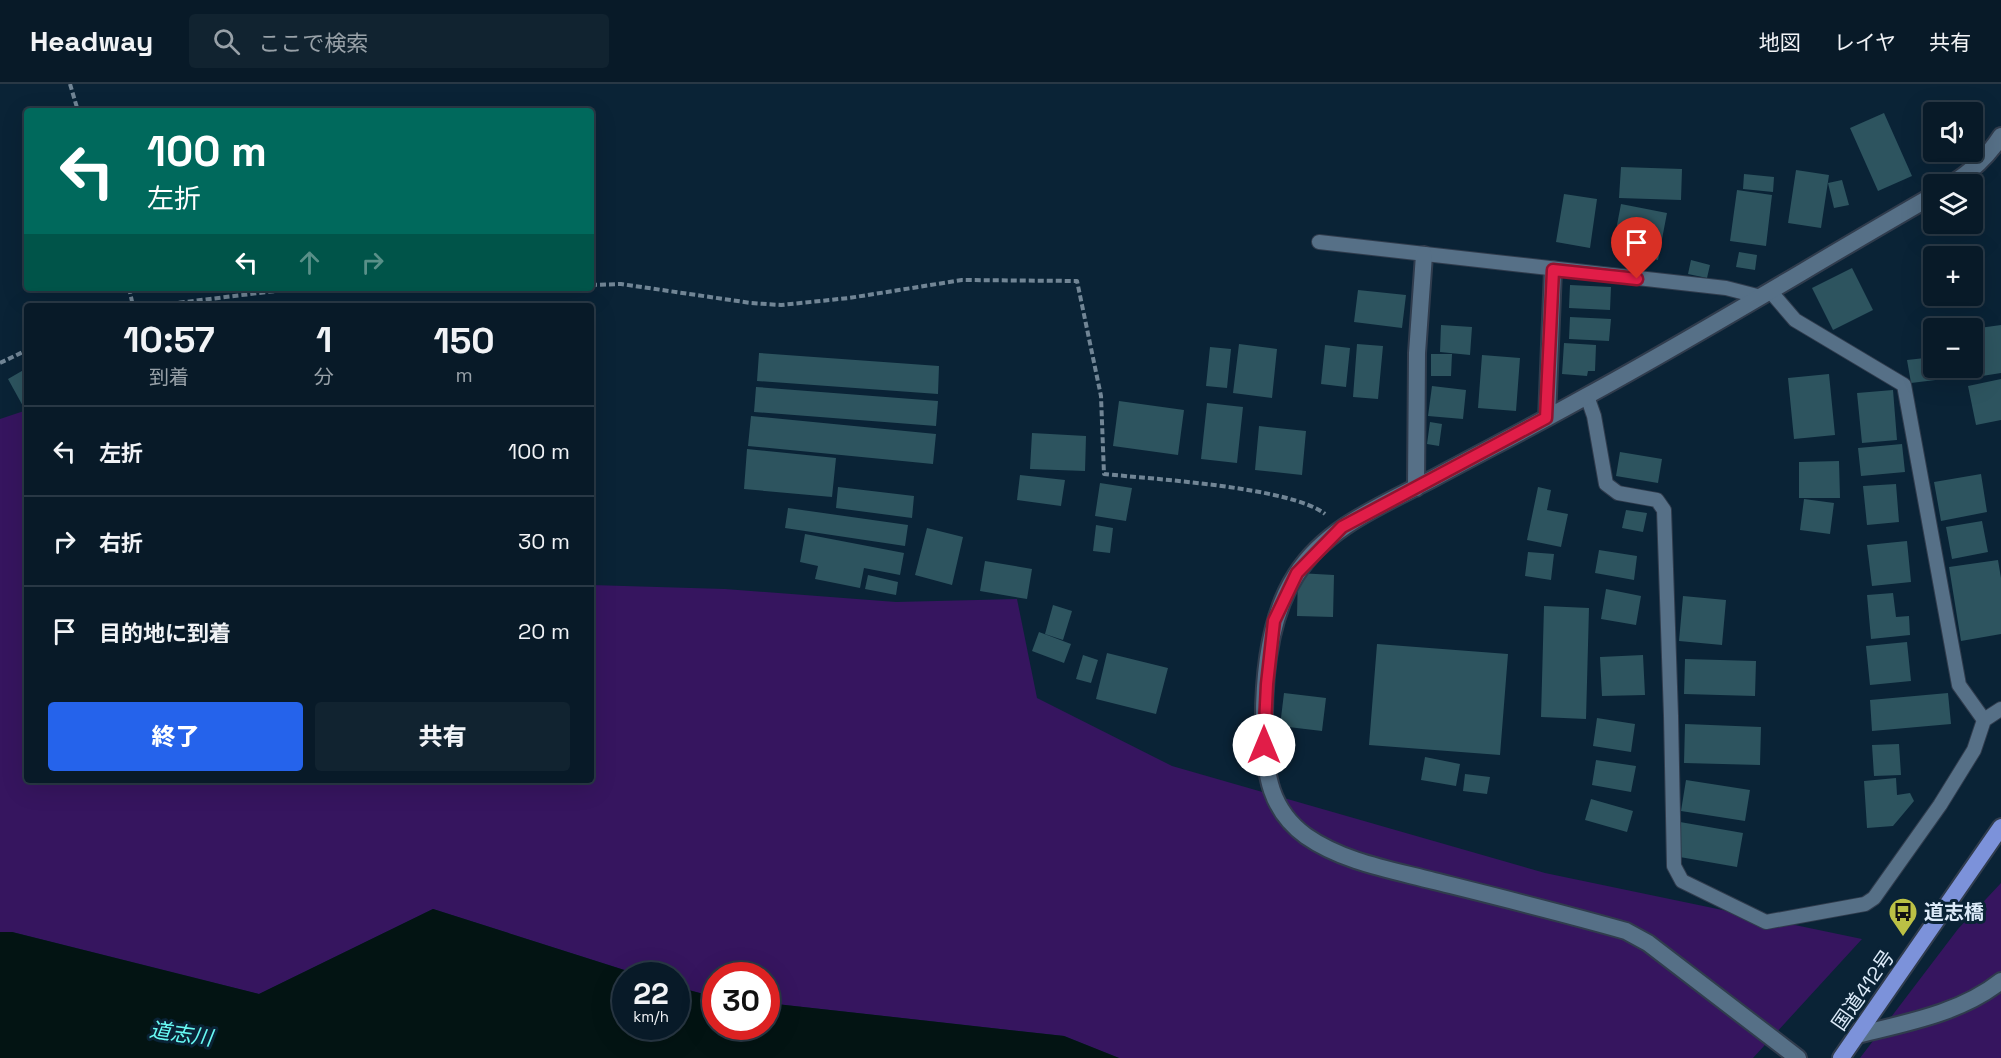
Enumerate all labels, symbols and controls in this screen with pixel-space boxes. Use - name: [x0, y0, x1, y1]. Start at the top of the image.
- search box: [189, 14, 609, 68]
- text: Headway: [30, 23, 153, 59]
- icon: search: [210, 25, 243, 58]
- text: ここで検索: [258, 29, 368, 57]
- text: 地図: [1759, 29, 1801, 56]
- text: レイヤ: [1834, 29, 1896, 56]
- text: 共有: [1929, 29, 1971, 56]
- map controls: [1923, 102, 1983, 378]
- button: sound: [1923, 102, 1983, 162]
- text: 100 m: [147, 125, 267, 178]
- icon: left: [48, 132, 126, 210]
- button: layers: [1923, 174, 1983, 234]
- text: 左折: [147, 181, 201, 216]
- pin: [1611, 217, 1662, 279]
- icon: arrive: [1620, 226, 1653, 259]
- icon: left: [230, 246, 263, 279]
- icon: ahead: [293, 246, 326, 279]
- icon: right: [356, 246, 389, 279]
- button: +: [1923, 246, 1983, 306]
- text: 10:57: [123, 317, 215, 363]
- text: 1: [316, 317, 332, 363]
- text: 150: [433, 318, 495, 364]
- button: −: [1923, 318, 1983, 378]
- text: m: [455, 362, 473, 388]
- text: 到着: [149, 364, 189, 390]
- text: 分: [314, 364, 334, 390]
- icon: left: [48, 435, 81, 468]
- text: 100 m: [508, 437, 570, 465]
- text: 左折: [99, 439, 143, 467]
- icon: right: [48, 525, 81, 558]
- text: 30 m: [518, 527, 570, 555]
- text: 右折: [99, 529, 143, 557]
- icon: arrive: [48, 615, 81, 648]
- text: 20 m: [518, 617, 570, 645]
- text: 目的地に到着: [99, 619, 231, 647]
- button: 終了: [48, 702, 303, 771]
- button: 共有: [315, 702, 570, 771]
- position arrow: [1232, 713, 1296, 777]
- bus stop icon: 道志橋: [1887, 896, 1919, 938]
- place label: 道志橋: [1924, 899, 1984, 925]
- street label: 国道412号: [1826, 945, 1900, 1035]
- speed limit sign: 30: [702, 962, 780, 1040]
- text: 22: [633, 974, 669, 1013]
- text: km/h: [633, 1007, 669, 1026]
- water label: 道志川: [148, 1016, 216, 1052]

